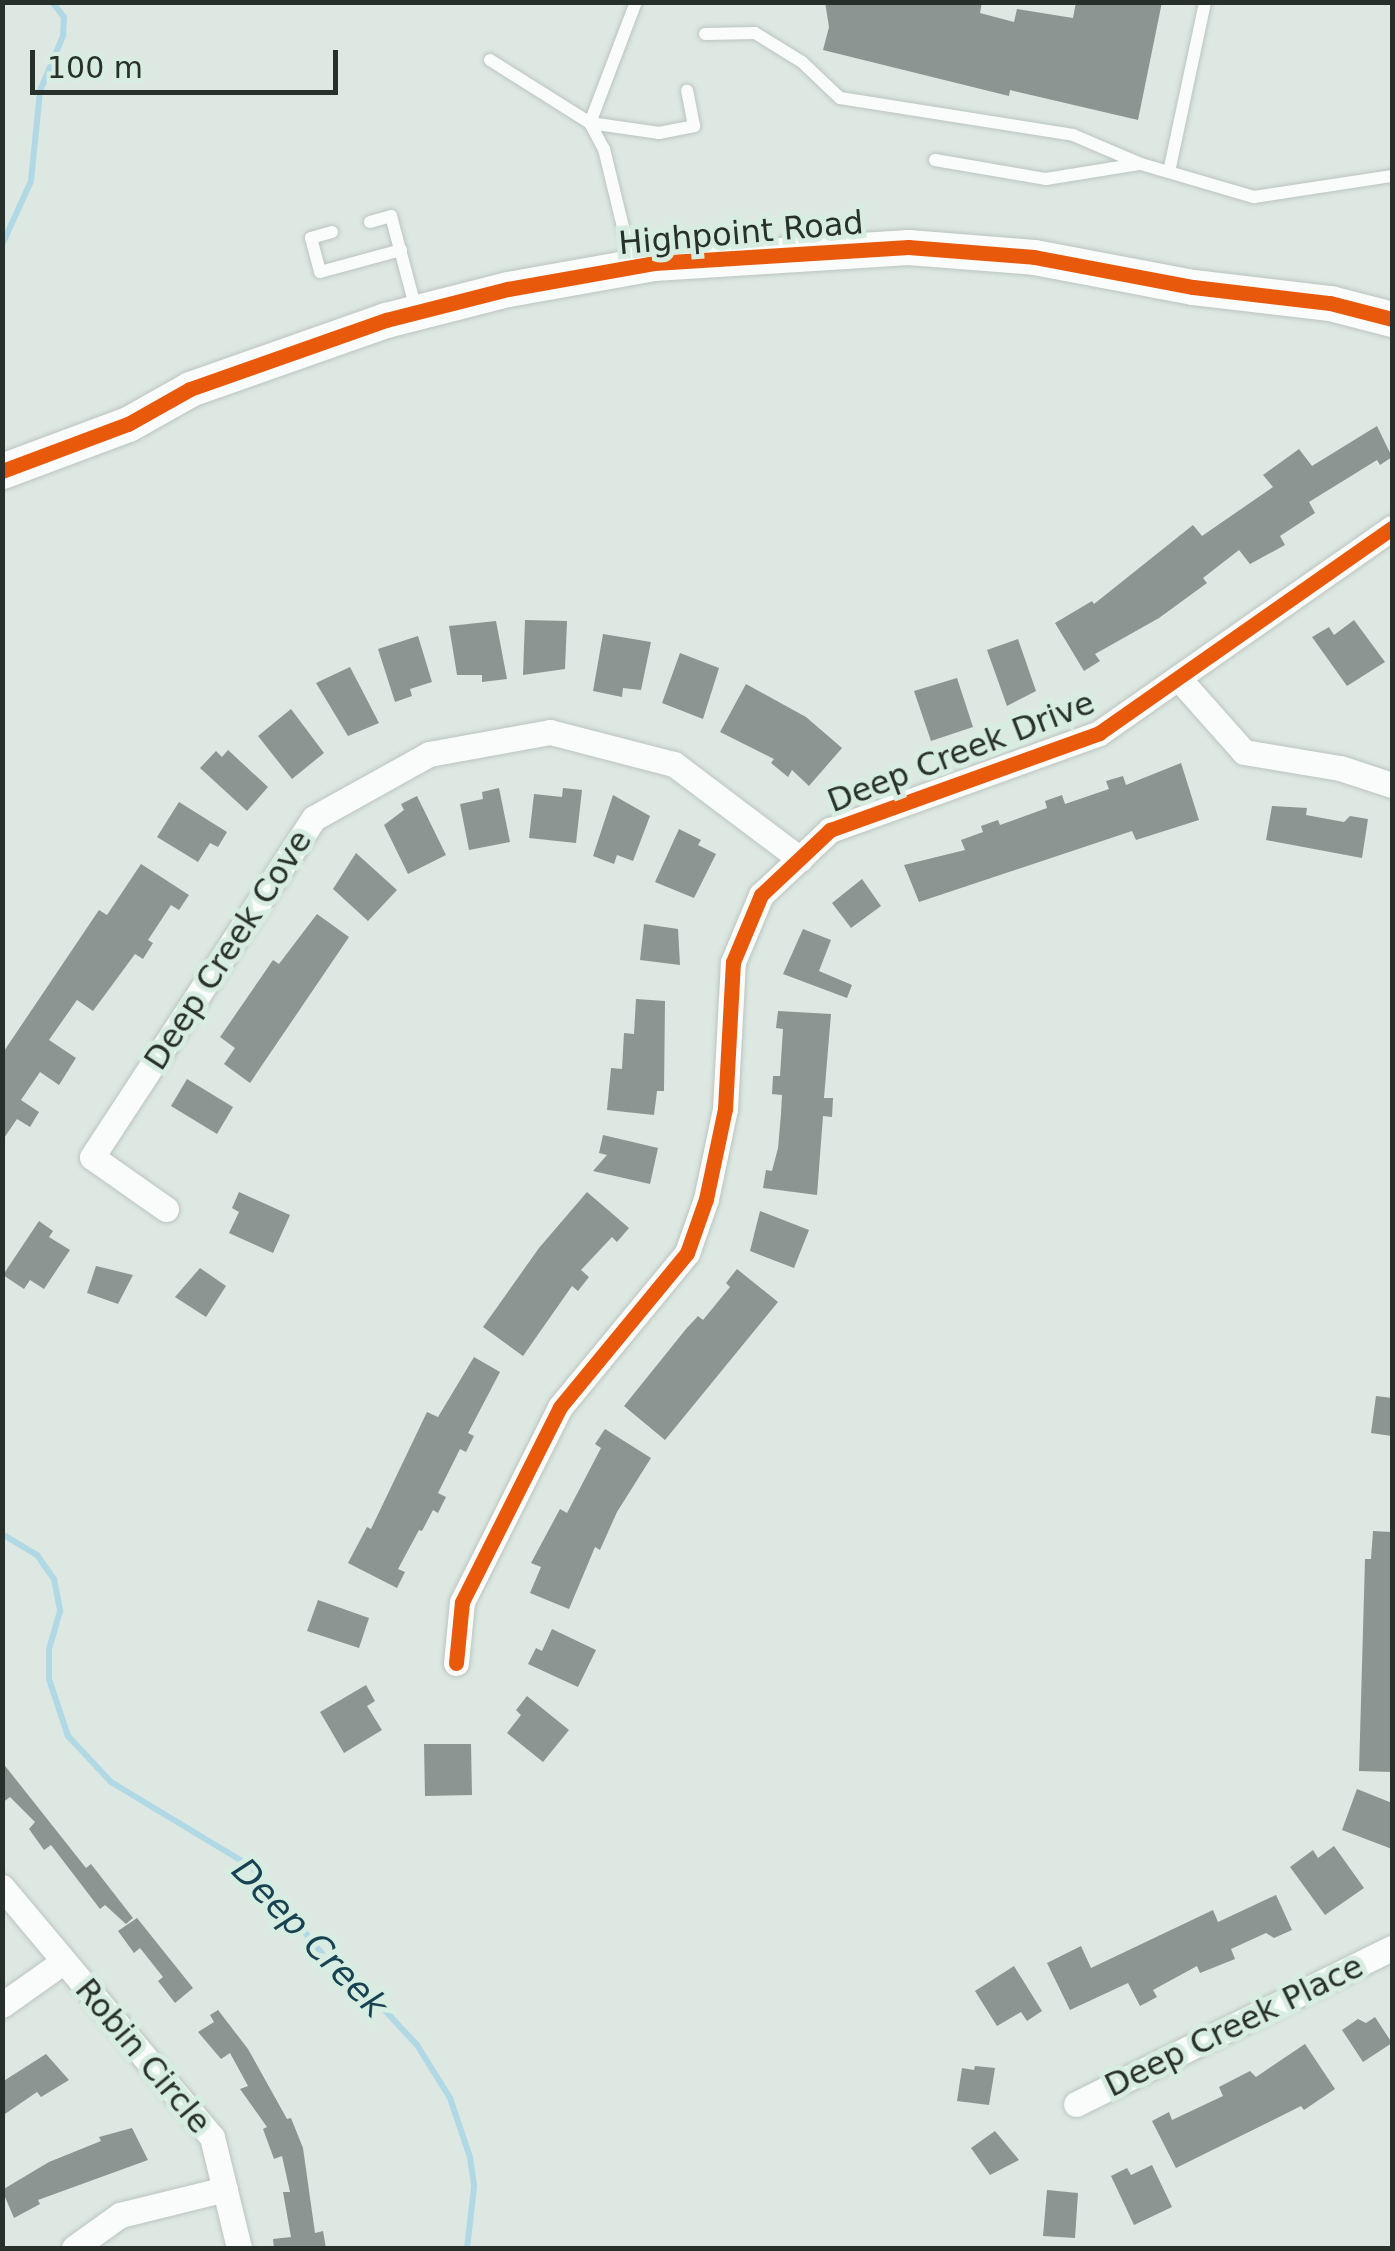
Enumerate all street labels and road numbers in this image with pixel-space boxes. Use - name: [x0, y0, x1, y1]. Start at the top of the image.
- street label: Highpoint Road: [617, 203, 865, 263]
- street label: Deep Creek Drive: [822, 683, 1100, 821]
- street label: Deep Creek Cove: [136, 823, 320, 1077]
- street label: Deep Creek Place: [1099, 1947, 1369, 2105]
- street label: Robin Circle: [67, 1971, 219, 2141]

